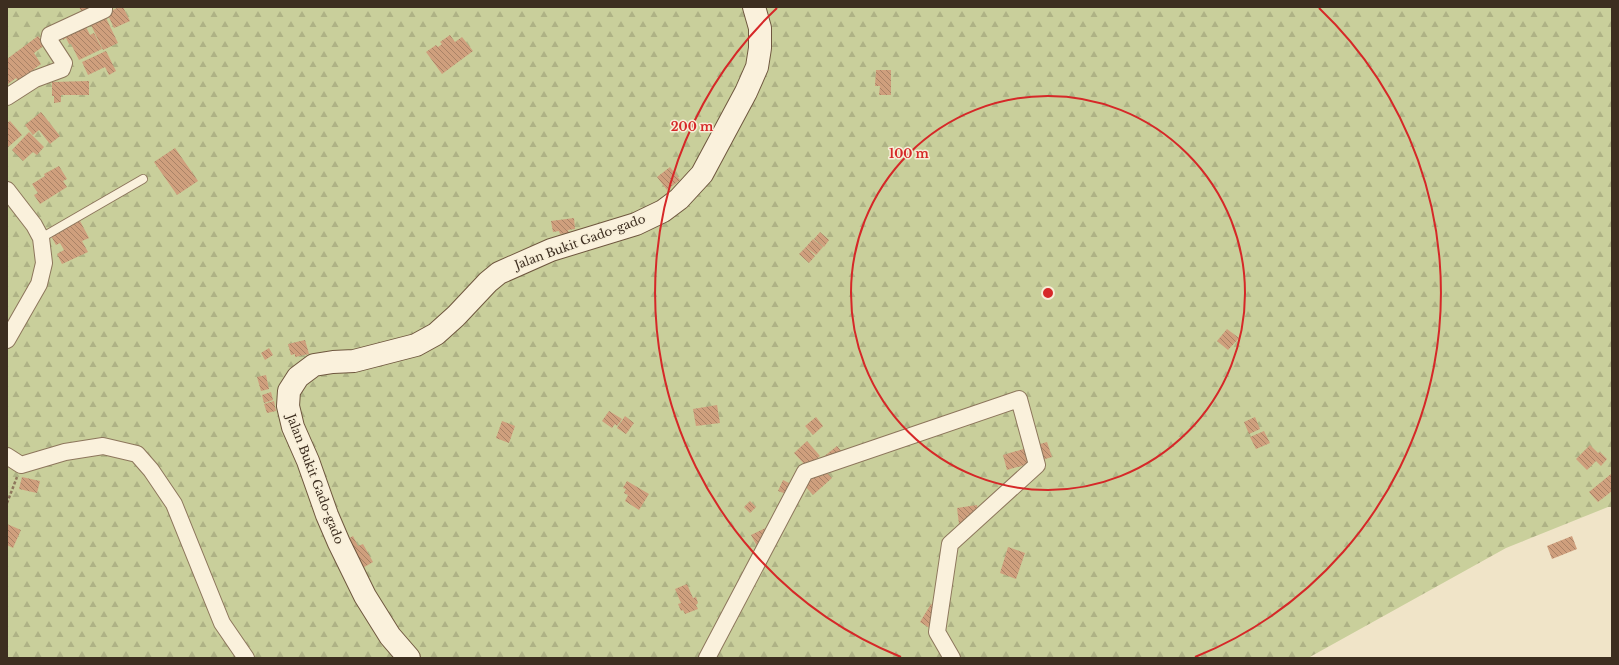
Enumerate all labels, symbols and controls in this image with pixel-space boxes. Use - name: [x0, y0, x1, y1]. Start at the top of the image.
- text: 200 m: [671, 119, 714, 134]
- text: 100 m: [889, 146, 930, 161]
- street label: Jalan Bukit Gado-gado: [510, 211, 647, 273]
- centre of rings: [1041, 286, 1055, 300]
- street label: Jalan Bukit Gado-gado: [283, 410, 347, 546]

